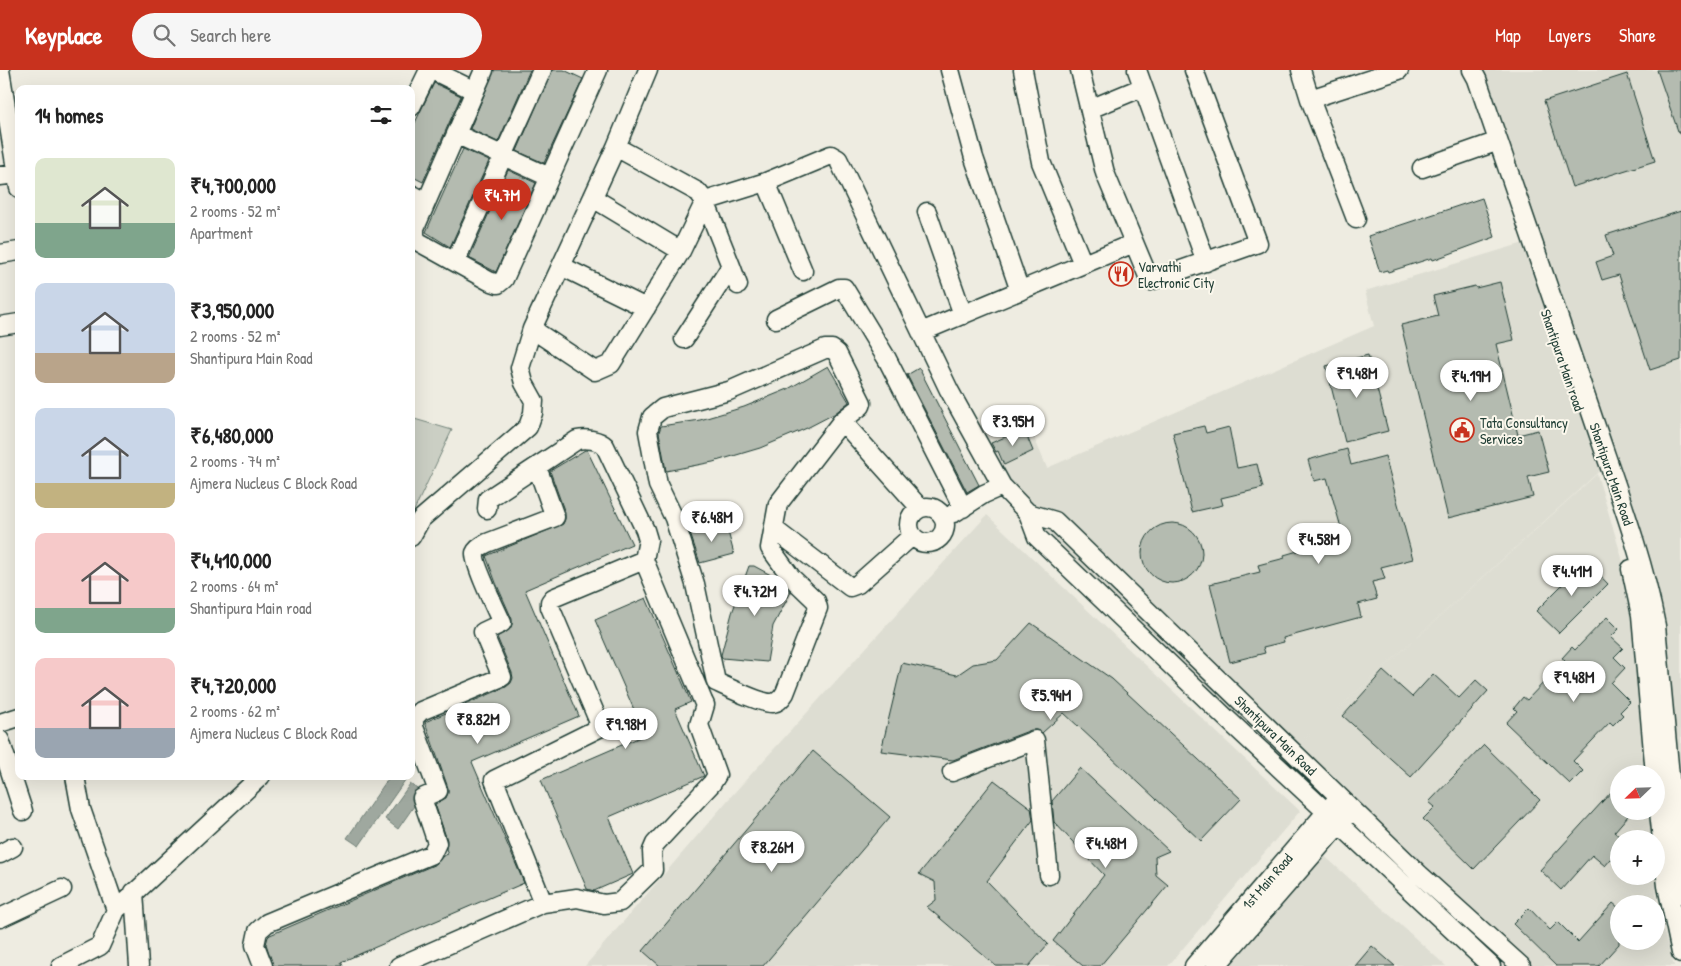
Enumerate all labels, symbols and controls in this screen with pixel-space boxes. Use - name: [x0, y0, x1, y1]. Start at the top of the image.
- search box: [132, 13, 482, 58]
- text: Keyplace: [25, 19, 102, 51]
- icon: search: [150, 21, 178, 49]
- text: Search here: [190, 22, 271, 48]
- text: Map: [1495, 23, 1521, 48]
- text: Layers: [1549, 23, 1591, 48]
- text: Share: [1619, 23, 1656, 48]
- text: 14 homes: [35, 101, 103, 130]
- icon: filters: [367, 101, 395, 129]
- text: ₹4,700,000: [190, 171, 276, 200]
- icon: home: [75, 178, 135, 238]
- pin: ₹4.7M: [467, 178, 537, 221]
- text: ₹4.7M: [484, 184, 520, 206]
- text: 2 rooms · 52 m²: [190, 200, 280, 222]
- text: Apartment: [190, 222, 253, 244]
- place label: Varvathi Electronic City: [1138, 257, 1215, 293]
- restaurant icon: Varvathi Electronic City: [1108, 261, 1134, 287]
- text: ₹3,950,000: [190, 296, 274, 325]
- icon: home: [75, 303, 135, 363]
- street label: Shantipura Main road: [1536, 307, 1589, 414]
- text: 2 rooms · 52 m²: [190, 325, 280, 347]
- text: Shantipura Main Road: [190, 347, 313, 369]
- pin: ₹9.48M: [1316, 356, 1398, 399]
- pin: ₹4.19M: [1430, 360, 1512, 402]
- text: ₹9.48M: [1337, 362, 1377, 384]
- text: ₹4.19M: [1451, 365, 1491, 387]
- pin: ₹3.95M: [972, 404, 1054, 447]
- text: ₹3.95M: [992, 410, 1034, 432]
- place label: Tata Consultancy Services: [1480, 413, 1568, 448]
- public building icon: Tata Consultancy Services: [1449, 417, 1475, 443]
- street label: Shantipura Main Road: [1585, 420, 1639, 529]
- text: ₹6,480,000: [190, 421, 273, 450]
- icon: home: [75, 428, 135, 488]
- text: 2 rooms · 74 m²: [190, 450, 280, 472]
- text: Ajmera Nucleus C Block Road: [190, 472, 357, 494]
- pin: ₹6.48M: [671, 500, 753, 543]
- text: ₹6.48M: [691, 506, 733, 528]
- pin: ₹4.58M: [1278, 522, 1360, 565]
- text: ₹4.58M: [1298, 528, 1340, 550]
- text: ₹4,410,000: [190, 546, 272, 575]
- icon: home: [75, 553, 135, 613]
- pin: ₹4.41M: [1531, 554, 1613, 597]
- text: ₹4.41M: [1552, 560, 1592, 582]
- pin: ₹4.72M: [714, 574, 796, 617]
- text: 2 rooms · 64 m²: [190, 575, 278, 597]
- text: ₹4.72M: [733, 580, 777, 602]
- text: Shantipura Main road: [190, 597, 311, 619]
- pin: ₹9.48M: [1533, 660, 1615, 703]
- text: ₹9.48M: [1554, 666, 1594, 688]
- text: ₹4,720,000: [190, 671, 276, 700]
- icon: home: [75, 678, 135, 738]
- pin: ₹5.94M: [1010, 678, 1092, 721]
- text: ₹5.94M: [1031, 684, 1071, 706]
- street label: Shantipura Main Road: [1230, 691, 1322, 780]
- text: 2 rooms · 62 m²: [190, 700, 280, 722]
- pin: ₹8.82M: [437, 702, 519, 745]
- text: ₹8.82M: [456, 708, 500, 730]
- pin: ₹9.98M: [585, 708, 667, 750]
- text: ₹9.98M: [606, 713, 646, 735]
- text: Ajmera Nucleus C Block Road: [190, 722, 357, 744]
- north arrow: [1610, 765, 1665, 820]
- map controls: [1610, 765, 1665, 950]
- pin: ₹4.48M: [1065, 826, 1147, 869]
- pin: ₹8.26M: [731, 830, 813, 873]
- button: +: [1610, 830, 1665, 885]
- text: ₹4.48M: [1085, 832, 1127, 854]
- text: ₹8.26M: [751, 836, 793, 858]
- street label: 1st Main Road: [1238, 849, 1297, 913]
- button: −: [1610, 895, 1665, 950]

